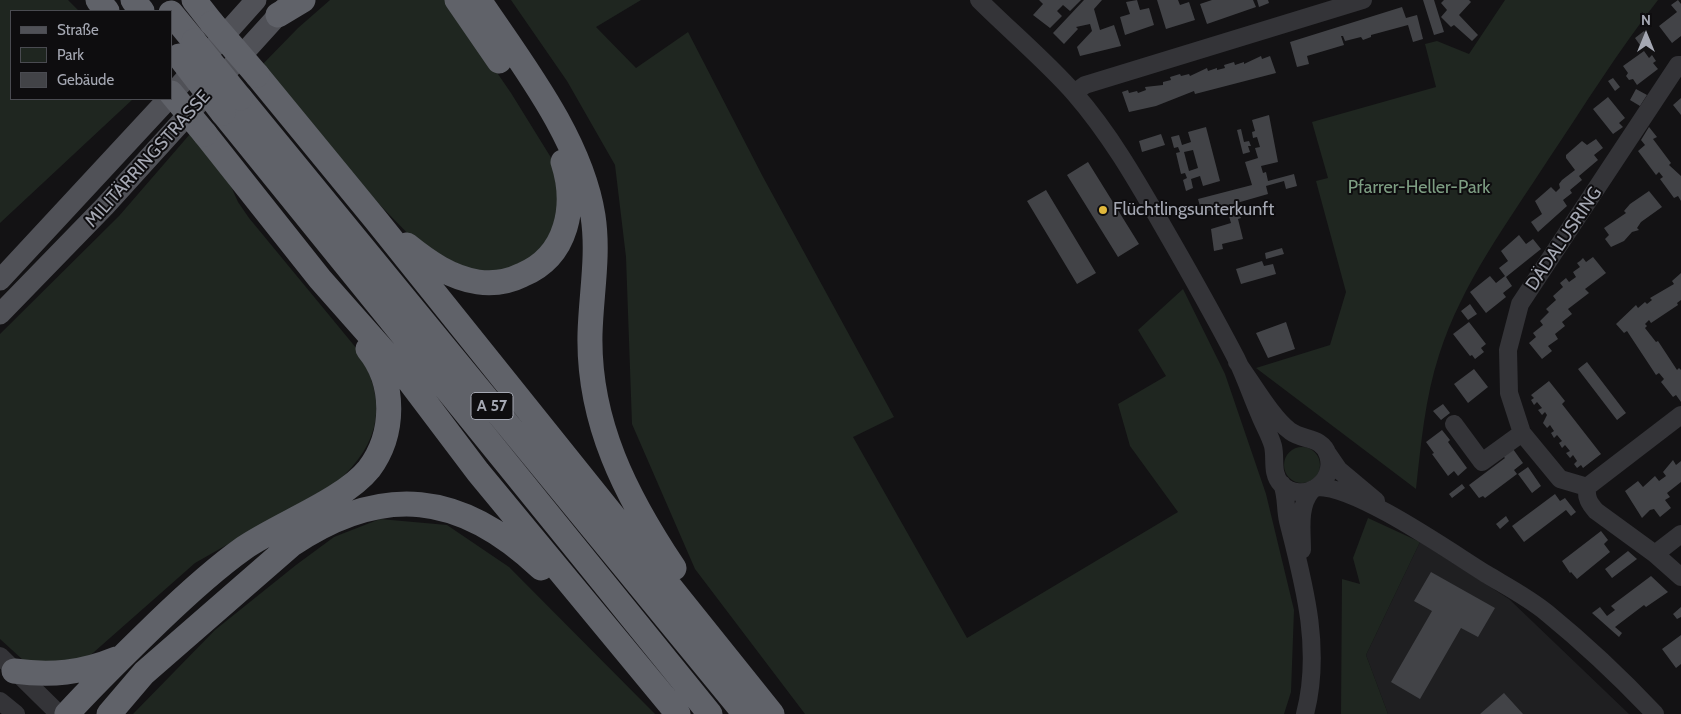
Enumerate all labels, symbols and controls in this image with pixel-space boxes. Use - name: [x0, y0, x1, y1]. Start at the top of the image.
- legend: [10, 10, 172, 100]
- north arrow: [1621, 10, 1671, 60]
- text: N: [1641, 11, 1651, 29]
- text: Straße: [57, 21, 99, 39]
- text: Park: [57, 46, 84, 64]
- text: Gebäude: [57, 71, 114, 89]
- street label: MILITÄRRINGSTRASSE: [81, 86, 215, 232]
- park label: Pfarrer-Heller-Park: [1348, 177, 1490, 199]
- street label: DÄDALUSRING: [1521, 183, 1607, 295]
- place label: Flüchtlingsunterkunft: [1113, 199, 1274, 221]
- marker: Flüchtlingsunterkunft: [1097, 204, 1109, 216]
- road number: A 57: [471, 392, 513, 420]

